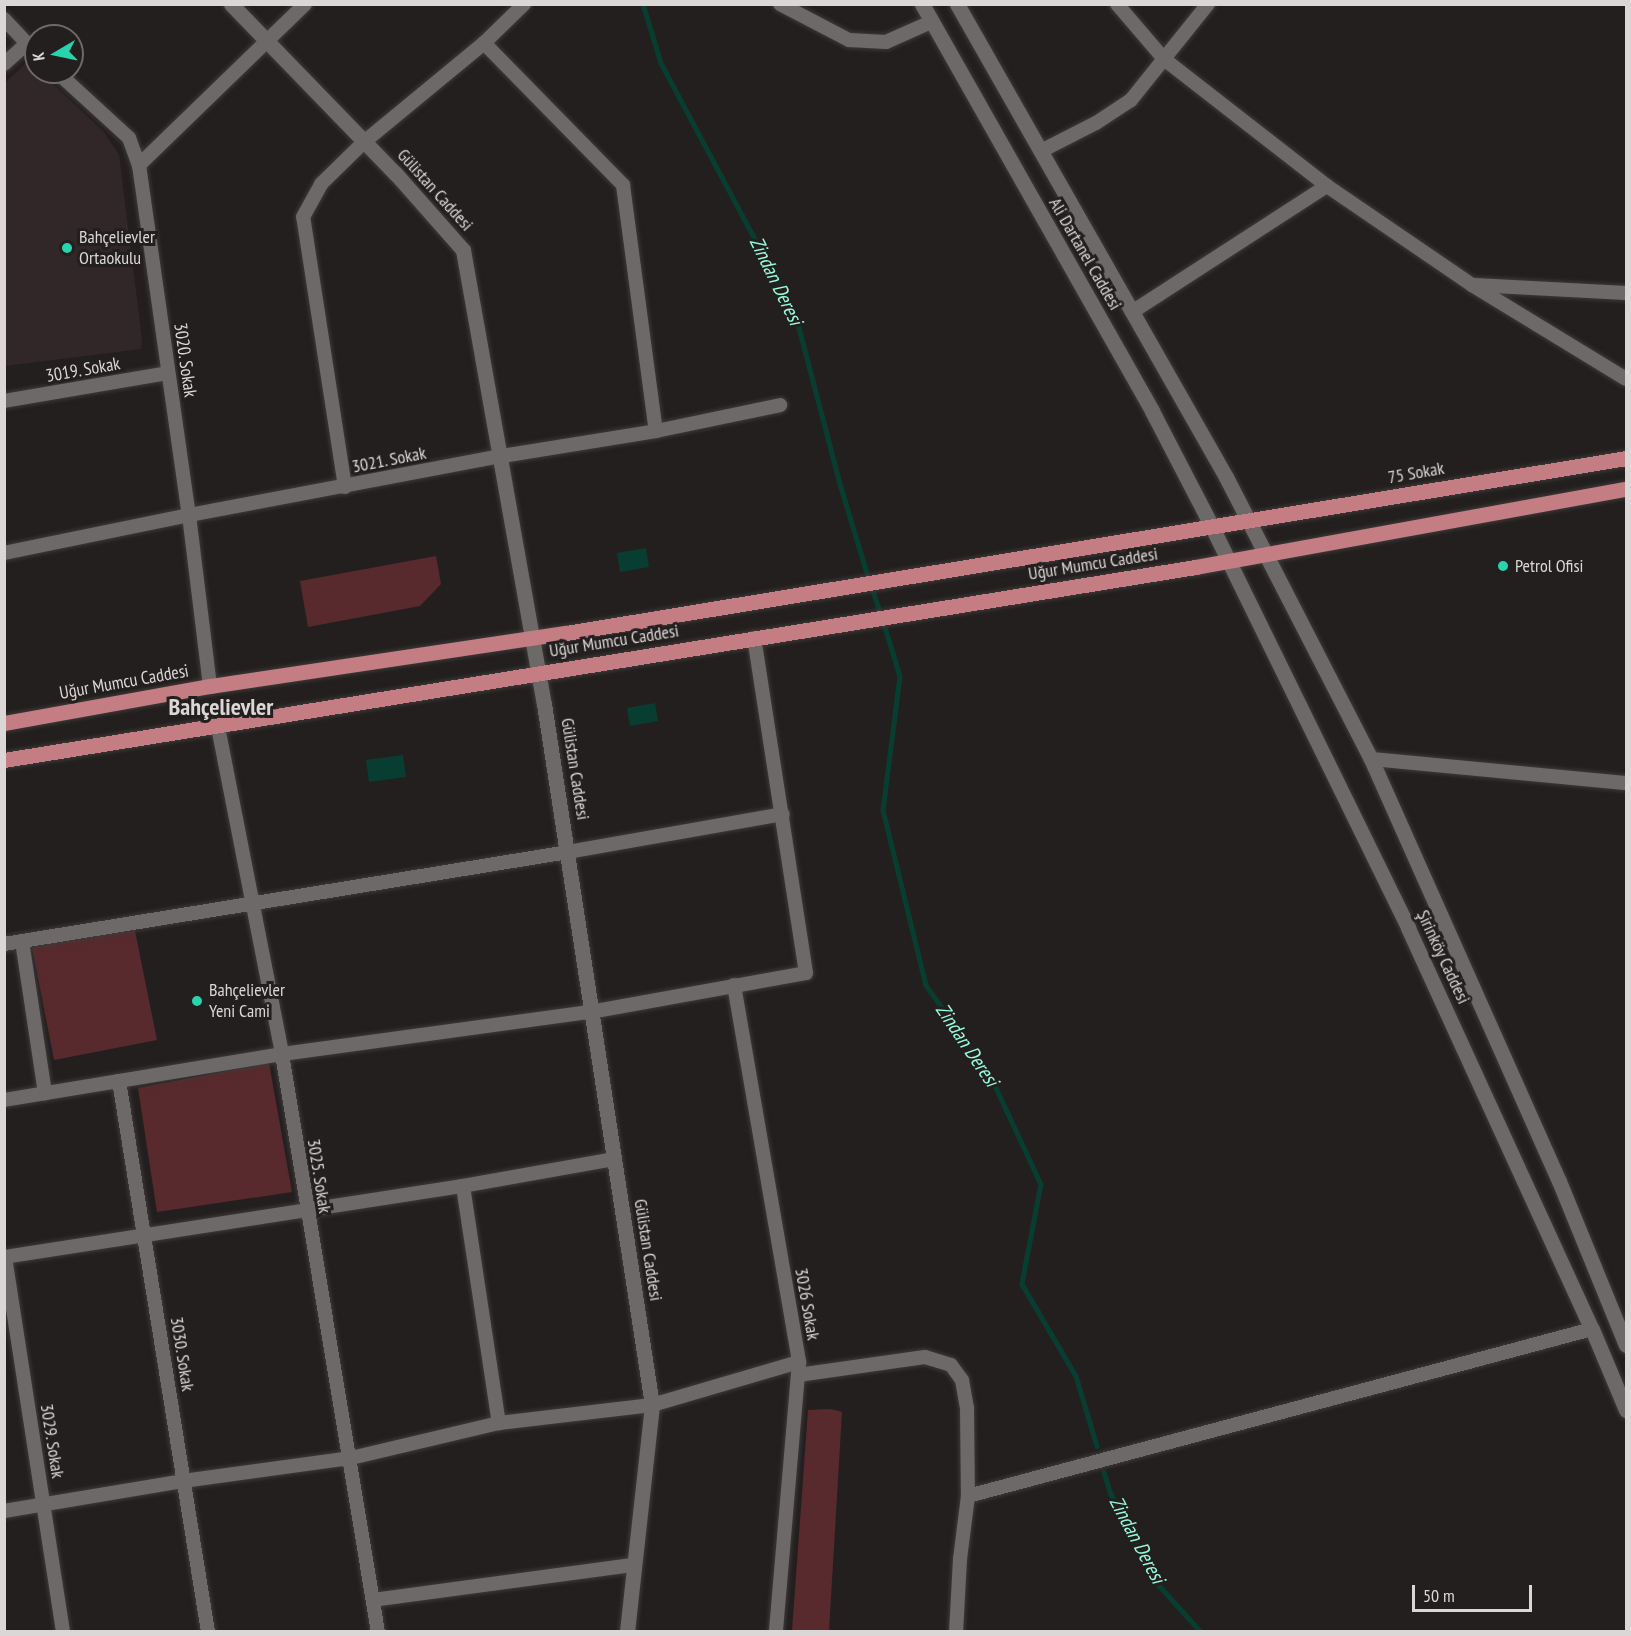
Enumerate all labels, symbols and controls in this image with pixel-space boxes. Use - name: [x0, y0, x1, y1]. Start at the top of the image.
- north arrow: [24, 24, 84, 84]
- text: K: [28, 51, 49, 62]
- street label: Gülistan Caddesi: [393, 145, 477, 235]
- street label: Ali Dartanel Caddesi: [1044, 194, 1126, 314]
- place label: Bahçelievler Ortaokulu: [79, 227, 155, 270]
- water label: Zindan Deresi: [744, 233, 808, 329]
- marker: Bahçelievler Ortaokulu: [60, 241, 74, 255]
- street label: 3020. Sokak: [169, 321, 201, 399]
- street label: 3019. Sokak: [44, 353, 122, 387]
- street label: 3021. Sokak: [350, 442, 428, 478]
- street label: 75 Sokak: [1386, 457, 1446, 489]
- street label: Uğur Mumcu Caddesi: [1027, 543, 1159, 585]
- place label: Petrol Ofisi: [1515, 555, 1583, 577]
- marker: Petrol Ofisi: [1496, 559, 1510, 573]
- street label: Uğur Mumcu Caddesi: [548, 620, 680, 662]
- street label: Uğur Mumcu Caddesi: [58, 660, 190, 704]
- district label: Bahçelievler: [169, 693, 273, 721]
- street label: Gülistan Caddesi: [556, 716, 594, 822]
- street label: Şirinköy Caddesi: [1412, 906, 1474, 1008]
- place label: Bahçelievler Yeni Cami: [209, 980, 285, 1022]
- marker: Bahçelievler Yeni Cami: [190, 994, 204, 1008]
- water label: Zindan Deresi: [930, 999, 1004, 1091]
- street label: 3025. Sokak: [302, 1137, 336, 1215]
- street label: Gülistan Caddesi: [629, 1197, 667, 1303]
- street label: 3026 Sokak: [790, 1266, 824, 1342]
- street label: 3030. Sokak: [165, 1315, 199, 1393]
- street label: 3029. Sokak: [35, 1402, 69, 1480]
- water label: Zindan Deresi: [1104, 1492, 1170, 1588]
- scale bar: [1415, 1573, 1535, 1611]
- text: 50 m: [1423, 1584, 1455, 1607]

